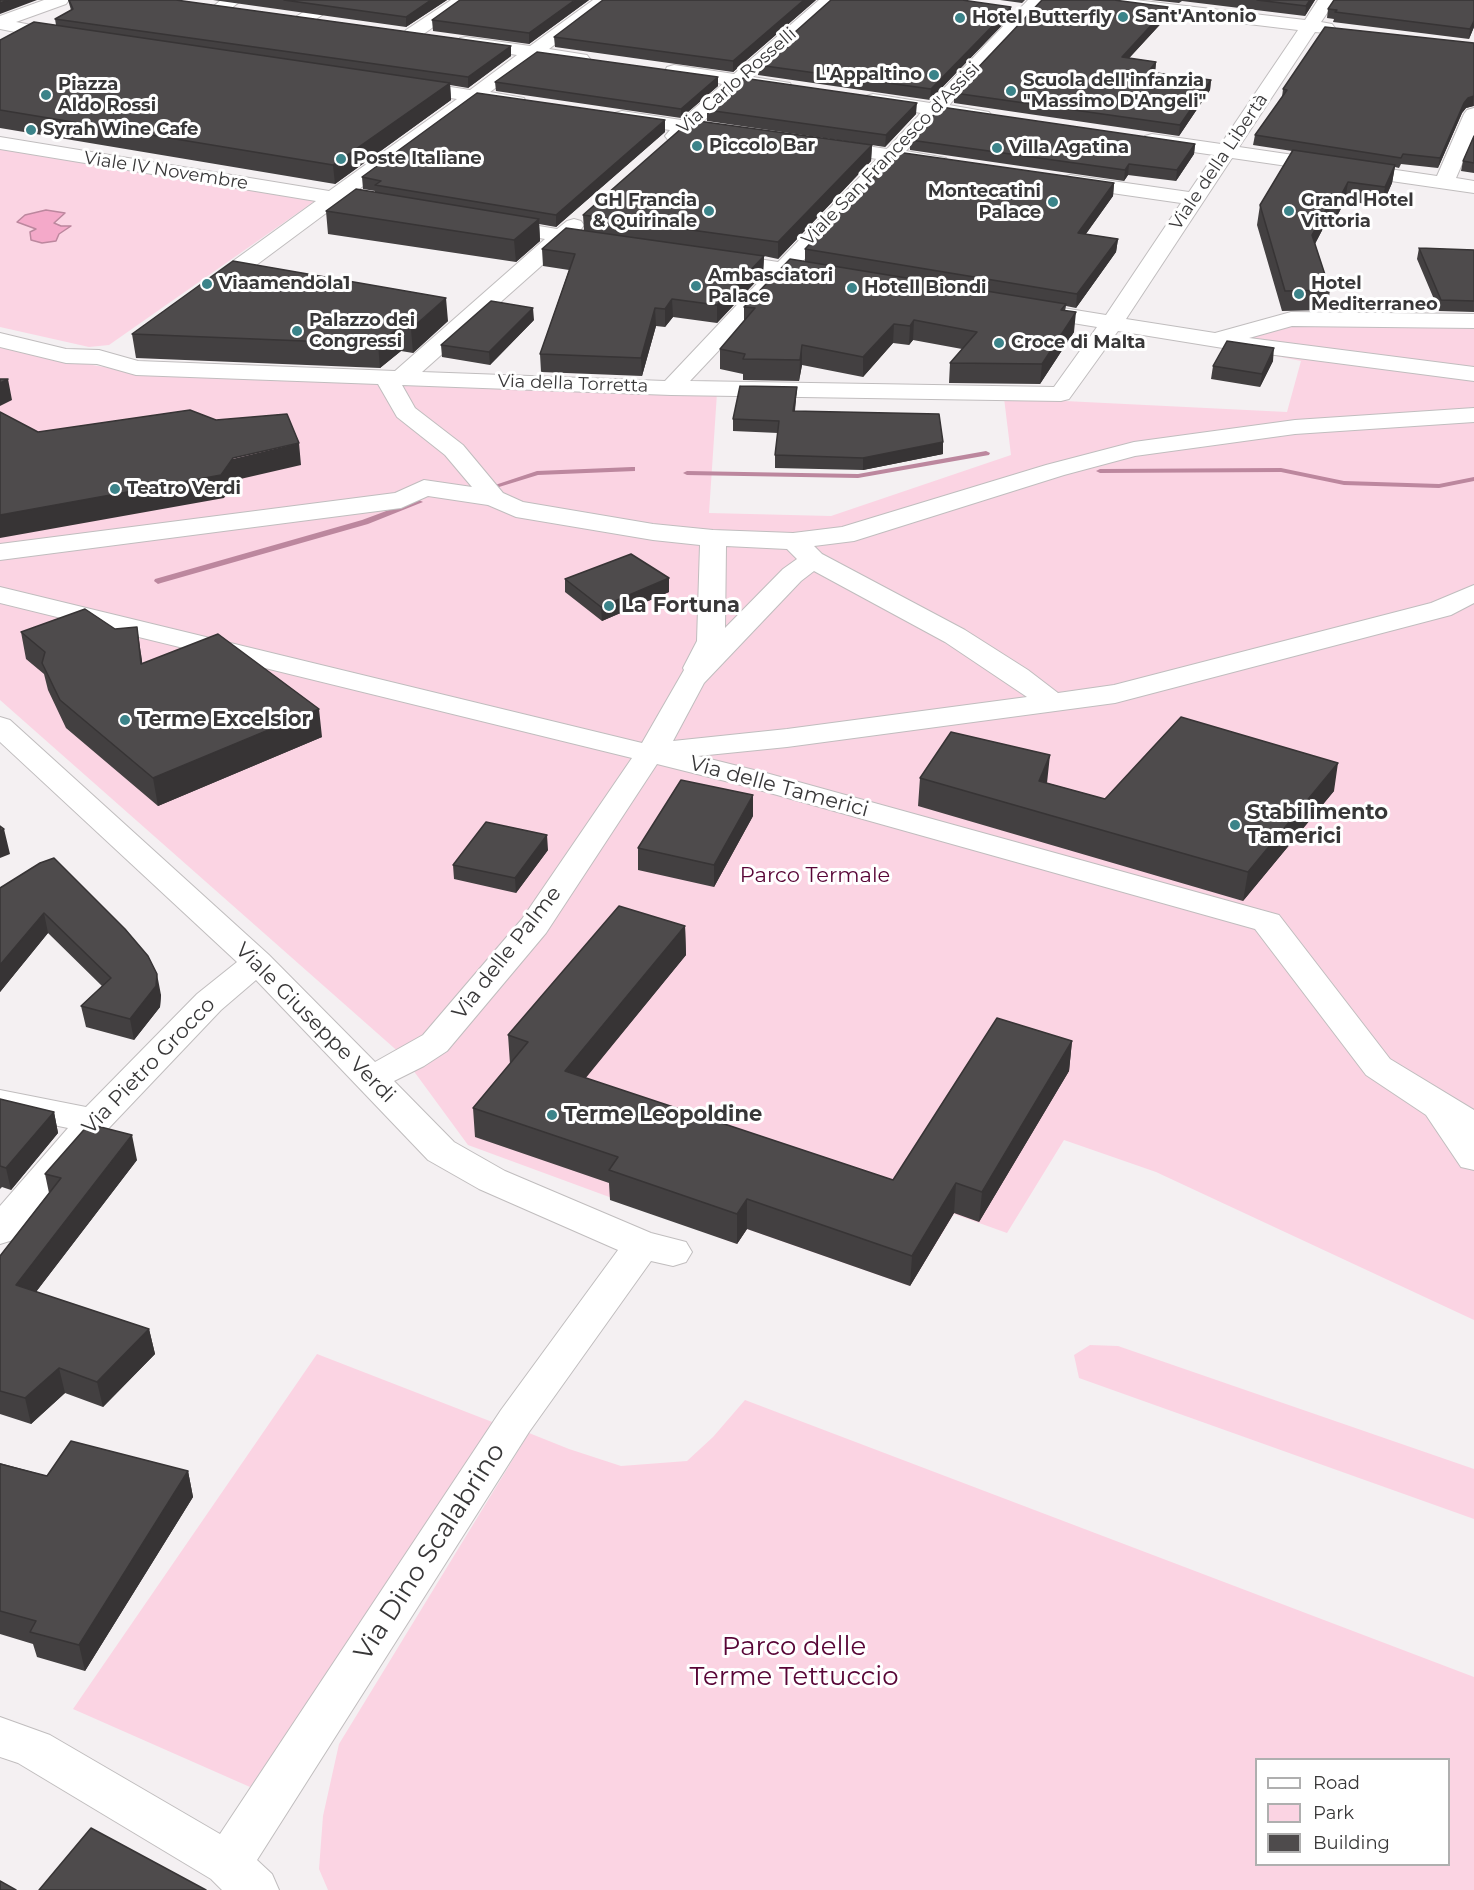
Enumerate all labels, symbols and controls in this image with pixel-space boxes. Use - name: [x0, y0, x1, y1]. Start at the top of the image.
- place label: Sant'Antonio: [1135, 6, 1256, 28]
- place label: Hotel Butterfly: [972, 7, 1112, 29]
- marker: Sant'Antonio: [1116, 10, 1130, 24]
- marker: Hotel Butterfly: [953, 11, 967, 25]
- street label: Via Carlo Rosselli: [673, 23, 801, 139]
- street label: Viale San Francesco d'Assisi: [798, 58, 984, 250]
- place label: L'Appaltino: [815, 64, 922, 86]
- marker: L'Appaltino: [927, 68, 941, 82]
- place label: Scuola dell'infanzia "Massimo D'Angeli": [1023, 70, 1206, 112]
- place label: Piazza Aldo Rossi: [58, 74, 156, 116]
- marker: Scuola dell'infanzia "Massimo D'Angeli": [1004, 84, 1018, 98]
- marker: Piazza Aldo Rossi: [39, 88, 53, 102]
- street label: Viale della Libertà: [1165, 90, 1273, 234]
- place label: Syrah Wine Cafe: [43, 119, 198, 141]
- marker: Syrah Wine Cafe: [24, 123, 38, 137]
- place label: Piccolo Bar: [709, 135, 815, 157]
- place label: Villa Agatina: [1009, 137, 1129, 159]
- marker: Piccolo Bar: [690, 139, 704, 153]
- marker: Villa Agatina: [990, 141, 1004, 155]
- street label: Viale IV Novembre: [82, 147, 250, 195]
- place label: Poste Italiane: [353, 148, 482, 170]
- marker: Poste Italiane: [334, 152, 348, 166]
- place label: Montecatini Palace: [928, 181, 1041, 224]
- place label: GH Francia & Quirinale: [592, 190, 697, 232]
- place label: Grand Hotel Vittoria: [1301, 190, 1414, 232]
- marker: Montecatini Palace: [1046, 195, 1060, 209]
- marker: GH Francia & Quirinale: [702, 204, 716, 218]
- marker: Grand Hotel Vittoria: [1282, 204, 1296, 218]
- place label: Ambasciatori Palace: [708, 265, 833, 308]
- place label: Viaamendola1: [219, 273, 350, 295]
- place label: Hotel Mediterraneo: [1311, 273, 1438, 316]
- marker: Viaamendola1: [200, 277, 214, 291]
- place label: Hotell Biondi: [864, 277, 987, 299]
- marker: Ambasciatori Palace: [689, 279, 703, 293]
- marker: Hotell Biondi: [845, 281, 859, 295]
- marker: Hotel Mediterraneo: [1292, 287, 1306, 301]
- place label: Palazzo dei Congressi: [309, 310, 415, 352]
- marker: Palazzo dei Congressi: [290, 324, 304, 338]
- place label: Croce di Malta: [1011, 332, 1146, 354]
- marker: Croce di Malta: [992, 336, 1006, 350]
- street label: Via della Torretta: [497, 371, 649, 397]
- place label: Teatro Verdi: [127, 478, 241, 500]
- marker: Teatro Verdi: [108, 482, 122, 496]
- place label: La Fortuna: [621, 593, 740, 619]
- marker: La Fortuna: [602, 599, 616, 613]
- place label: Terme Excelsior: [137, 707, 311, 733]
- marker: Terme Excelsior: [118, 713, 132, 727]
- street label: Via delle Tamerici: [687, 751, 871, 823]
- place label: Stabilimento Tamerici: [1247, 800, 1388, 850]
- marker: Stabilimento Tamerici: [1228, 818, 1242, 832]
- park label: Parco Termale: [740, 863, 890, 889]
- street label: Via delle Palme: [447, 881, 567, 1025]
- street label: Viale Giuseppe Verdi: [230, 938, 400, 1108]
- street label: Via Pietro Grocco: [77, 992, 221, 1140]
- place label: Terme Leopoldine: [564, 1102, 762, 1128]
- marker: Terme Leopoldine: [545, 1108, 559, 1122]
- street label: Via Dino Scalabrino: [348, 1437, 512, 1667]
- park label: Parco delle Terme Tettuccio: [689, 1631, 899, 1692]
- legend: [1255, 1758, 1450, 1866]
- text: Road: [1313, 1772, 1360, 1794]
- text: Park: [1313, 1802, 1354, 1824]
- text: Building: [1313, 1832, 1390, 1854]

